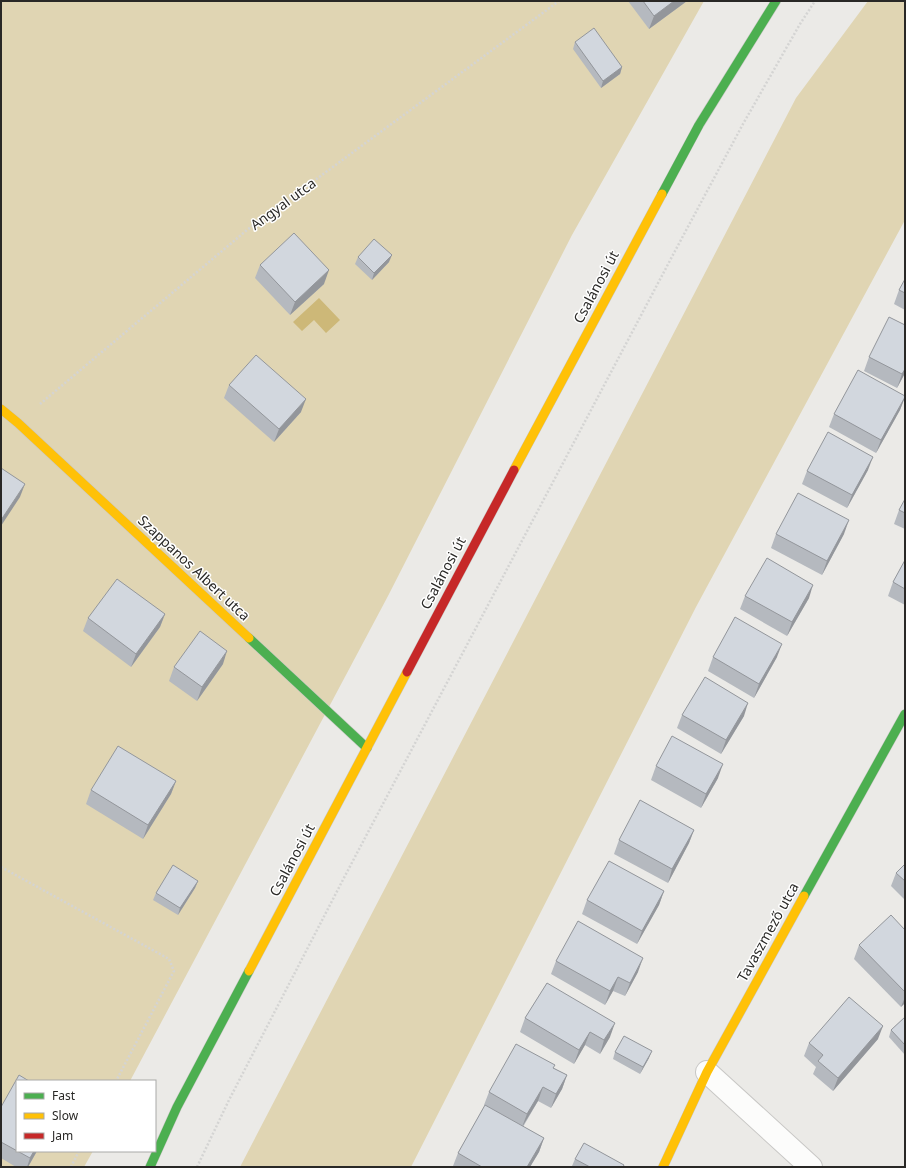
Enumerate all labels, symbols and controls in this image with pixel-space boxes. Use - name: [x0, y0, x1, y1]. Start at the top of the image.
- street label: Angyal utca: [246, 173, 319, 234]
- street label: Csalánosi út: [568, 247, 623, 326]
- street label: Szappanos Albert utca: [134, 511, 254, 625]
- street label: Csalánosi út: [415, 533, 470, 612]
- street label: Csalánosi út: [264, 820, 319, 899]
- street label: Tavaszmező utca: [732, 879, 803, 985]
- legend: [16, 1080, 156, 1152]
- text: Fast: [52, 1087, 76, 1104]
- text: Slow: [52, 1107, 79, 1124]
- text: Jam: [51, 1127, 73, 1144]

